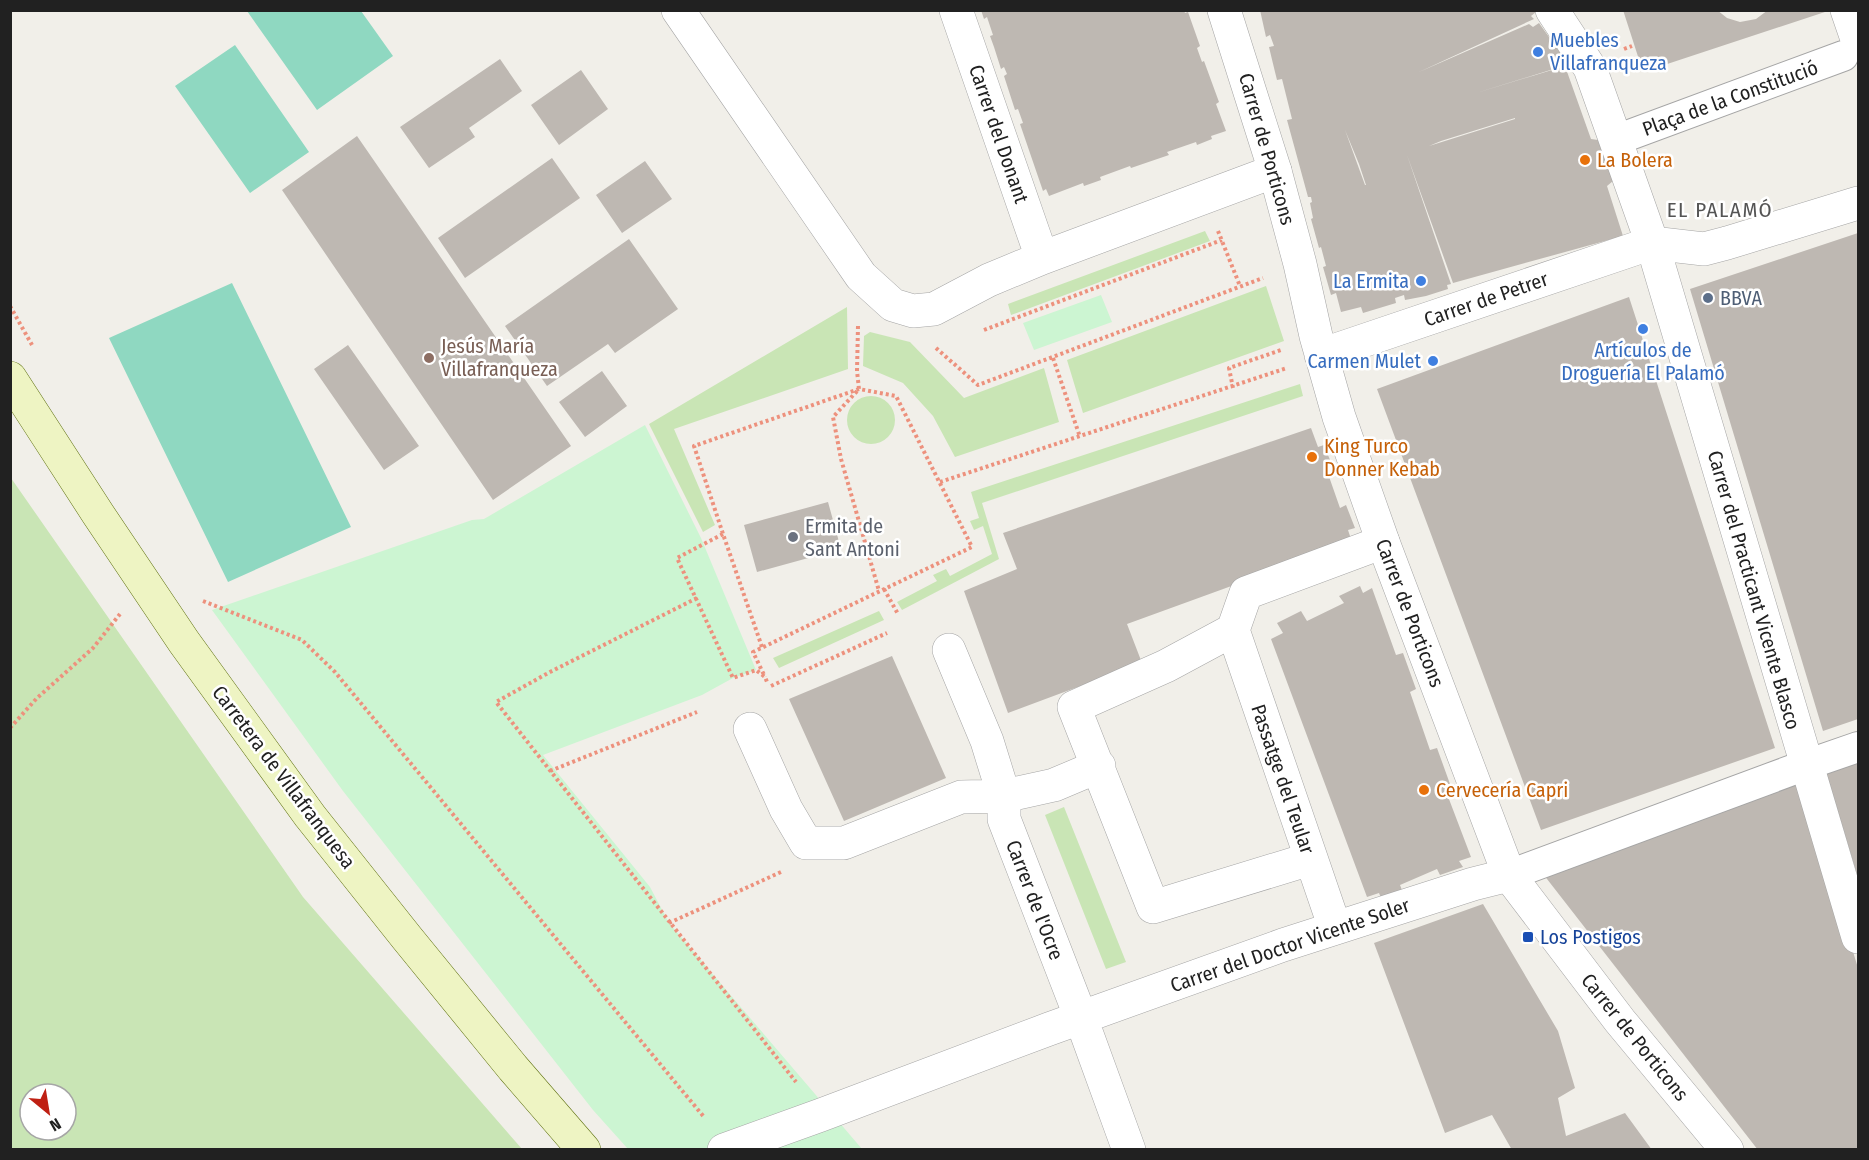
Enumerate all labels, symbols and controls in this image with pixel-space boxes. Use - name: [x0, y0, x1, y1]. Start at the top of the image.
- place label: Muebles Villafranqueza: [1550, 28, 1667, 75]
- marker: Muebles Villafranqueza: [1531, 45, 1545, 59]
- street label: Plaça de la Constitució: [1639, 55, 1821, 141]
- street label: Carrer del Donant: [964, 62, 1034, 207]
- street label: Carrer de Porticons: [1234, 70, 1300, 228]
- place label: La Bolera: [1597, 148, 1673, 172]
- marker: La Bolera: [1578, 153, 1592, 167]
- district label: EL PALAMÓ: [1667, 197, 1773, 223]
- street label: Carrer de Petrer: [1421, 267, 1551, 331]
- place label: La Ermita: [1333, 269, 1409, 293]
- marker: La Ermita: [1414, 274, 1428, 288]
- place label: BBVA: [1720, 286, 1762, 310]
- marker: BBVA: [1701, 291, 1715, 305]
- marker: Artículos de Droguería El Palamó: [1636, 322, 1650, 336]
- place label: Jesús María Villafranqueza: [441, 334, 558, 381]
- place label: Artículos de Droguería El Palamó: [1561, 338, 1725, 385]
- place label: Carmen Mulet: [1307, 349, 1421, 373]
- marker: Jesús María Villafranqueza: [422, 351, 436, 365]
- marker: Carmen Mulet: [1426, 354, 1440, 368]
- place label: King Turco Donner Kebab: [1324, 434, 1440, 481]
- street label: Carrer del Practicant Vicente Blasco: [1703, 448, 1805, 732]
- marker: King Turco Donner Kebab: [1305, 450, 1319, 464]
- place label: Ermita de Sant Antoni: [805, 514, 900, 561]
- marker: Ermita de Sant Antoni: [786, 530, 800, 544]
- street label: Carrer de Porticons: [1371, 536, 1449, 690]
- street label: Carretera de Villafranquesa: [207, 681, 361, 873]
- street label: Passatge del Teular: [1246, 701, 1320, 857]
- place label: Cervecería Capri: [1436, 778, 1568, 802]
- marker: Cervecería Capri: [1417, 783, 1431, 797]
- street label: Carrer de l'Ocre: [1001, 837, 1069, 963]
- street label: Carrer del Doctor Vicente Soler: [1167, 893, 1413, 997]
- place label: Los Postigos: [1540, 925, 1641, 949]
- marker: Los Postigos: [1521, 930, 1535, 944]
- street label: Carrer de Porticons: [1576, 969, 1694, 1105]
- north arrow: [18, 1082, 78, 1142]
- text: N: [46, 1114, 64, 1135]

